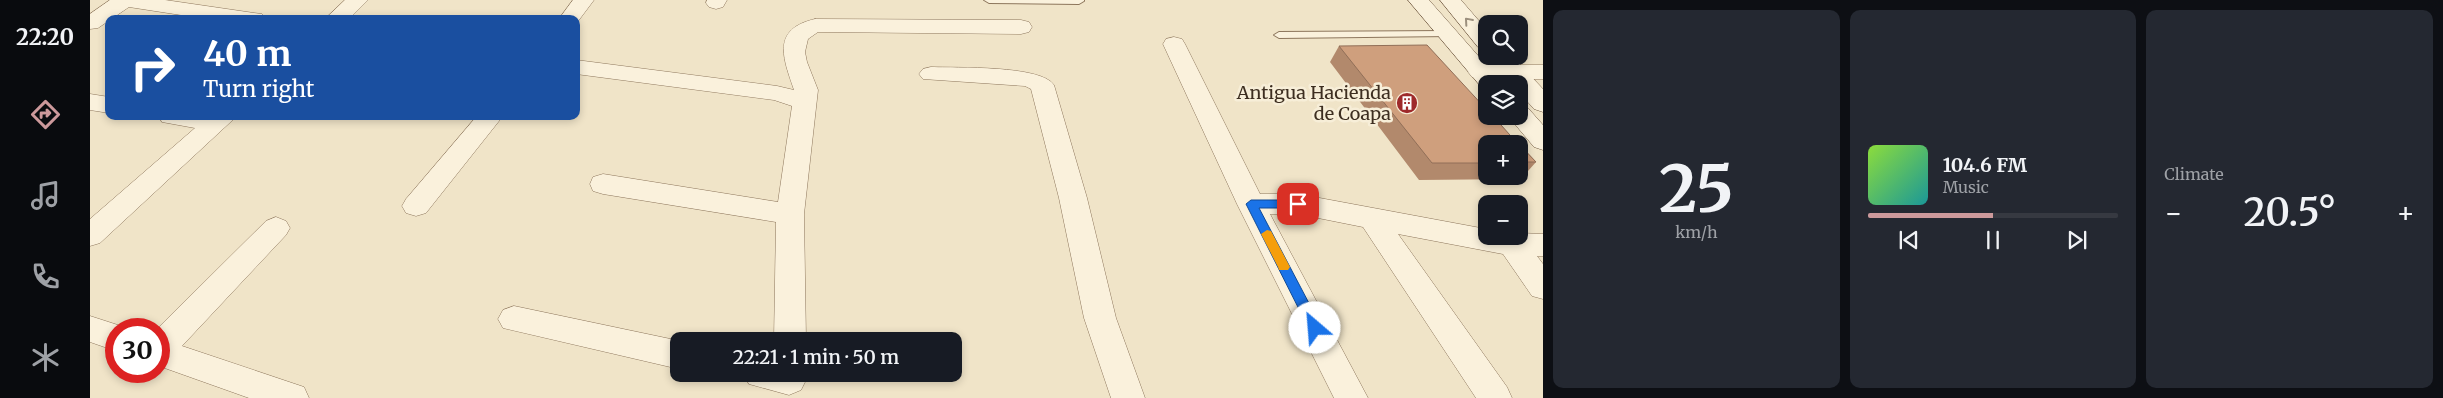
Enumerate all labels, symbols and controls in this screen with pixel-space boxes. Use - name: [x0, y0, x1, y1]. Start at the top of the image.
- map controls: [1478, 15, 1528, 245]
- button: search: [1478, 15, 1528, 65]
- one-way arrow: [1465, 17, 1474, 26]
- text: 22:20: [16, 23, 74, 51]
- text: 40 m: [203, 32, 291, 76]
- icon: right: [120, 35, 185, 100]
- text: Turn right: [203, 75, 314, 103]
- button: layers: [1478, 75, 1528, 125]
- place label: Antigua Hacienda de Coapa: [1236, 81, 1391, 125]
- building icon: Antigua Hacienda de Coapa: [1395, 91, 1419, 115]
- icon: directions: [28, 97, 63, 132]
- button: +: [1478, 135, 1528, 185]
- text: 25: [1659, 148, 1734, 230]
- text: 104.6 FM: [1943, 153, 2027, 177]
- text: Climate: [2164, 164, 2224, 184]
- text: Music: [1943, 177, 1989, 197]
- icon: music: [28, 178, 63, 213]
- pin: [1277, 183, 1319, 225]
- text: 20.5°: [2243, 189, 2336, 236]
- icon: arrive: [1284, 190, 1312, 218]
- button: −: [1478, 195, 1528, 245]
- text: −: [2164, 195, 2183, 231]
- text: +: [2396, 195, 2415, 231]
- text: km/h: [1675, 222, 1718, 242]
- icon: previous: [1895, 226, 1923, 254]
- icon: pause: [1979, 226, 2007, 254]
- icon: next: [2063, 226, 2091, 254]
- icon: phone: [28, 259, 63, 294]
- position arrow: [1288, 301, 1340, 353]
- speed limit sign: 30: [105, 318, 170, 383]
- icon: climate: [28, 340, 63, 375]
- text: 22:21 · 1 min · 50 m: [733, 345, 899, 369]

